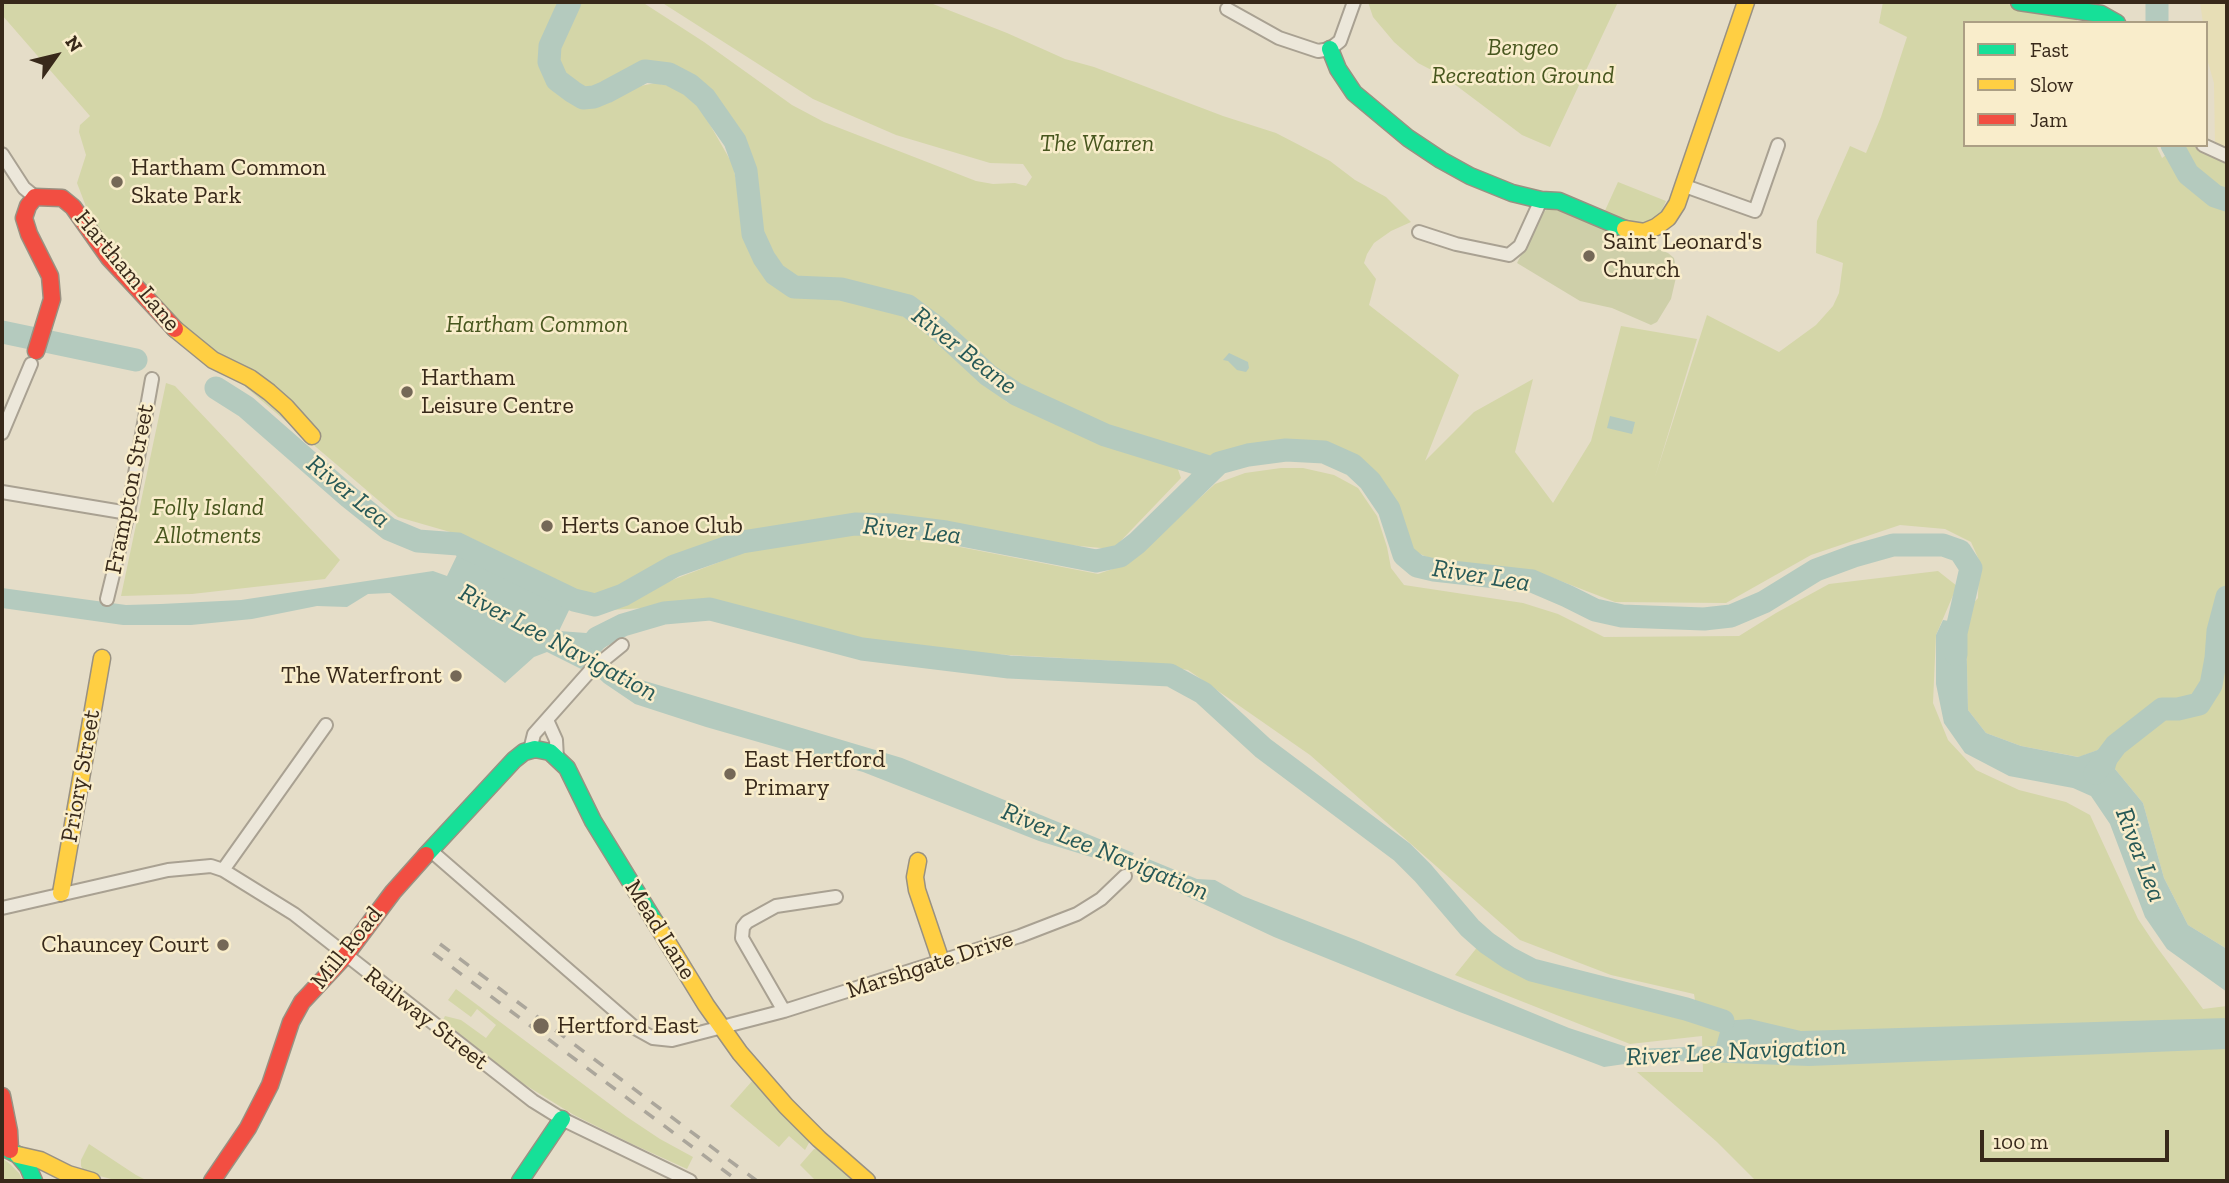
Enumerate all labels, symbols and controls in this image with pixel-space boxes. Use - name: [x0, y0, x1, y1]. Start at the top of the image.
- north arrow: [21, 21, 91, 91]
- legend: [1963, 21, 2208, 147]
- text: N: [60, 32, 87, 56]
- park label: Bengeo Recreation Ground: [1432, 34, 1614, 90]
- text: Fast: [2030, 37, 2069, 62]
- text: Slow: [2030, 72, 2073, 97]
- text: Jam: [2030, 107, 2067, 132]
- park label: The Warren: [1040, 130, 1154, 158]
- place label: Hartham Common Skate Park: [131, 154, 326, 210]
- marker: Hartham Common Skate Park: [109, 174, 125, 190]
- street label: Hartham Lane: [68, 205, 186, 337]
- place label: Saint Leonard's Church: [1603, 228, 1762, 284]
- marker: Saint Leonard's Church: [1581, 248, 1597, 264]
- water label: River Beane: [905, 300, 1023, 402]
- park label: Hartham Common: [446, 311, 628, 339]
- place label: Hartham Leisure Centre: [421, 364, 574, 420]
- marker: Hartham Leisure Centre: [399, 384, 415, 400]
- street label: Frampton Street: [99, 402, 161, 576]
- water label: River Lea: [300, 449, 396, 535]
- park label: Folly Island Allotments: [152, 494, 264, 550]
- water label: River Lea: [861, 510, 963, 552]
- place label: Herts Canoe Club: [561, 512, 743, 540]
- marker: Herts Canoe Club: [539, 518, 555, 534]
- water label: River Lea: [1430, 553, 1532, 599]
- water label: River Lee Navigation: [453, 577, 663, 709]
- place label: The Waterfront: [281, 662, 442, 690]
- marker: The Waterfront: [448, 668, 464, 684]
- street label: Priory Street: [55, 708, 107, 844]
- place label: East Hertford Primary: [744, 746, 885, 802]
- marker: East Hertford Primary: [722, 766, 738, 782]
- water label: River Lee Navigation: [997, 796, 1213, 908]
- water label: River Lea: [2108, 803, 2172, 907]
- street label: Mead Lane: [618, 875, 702, 985]
- street label: Mill Road: [305, 901, 389, 995]
- street label: Marshgate Drive: [843, 925, 1017, 1005]
- place label: Chauncey Court: [41, 931, 209, 959]
- marker: Chauncey Court: [215, 937, 231, 953]
- street label: Railway Street: [358, 962, 494, 1076]
- place label: Hertford East: [557, 1012, 698, 1040]
- marker: Hertford East: [531, 1016, 551, 1036]
- water label: River Lee Navigation: [1625, 1031, 1847, 1073]
- scale bar: [1984, 1116, 2173, 1160]
- text: 100 m: [1993, 1129, 2048, 1154]

